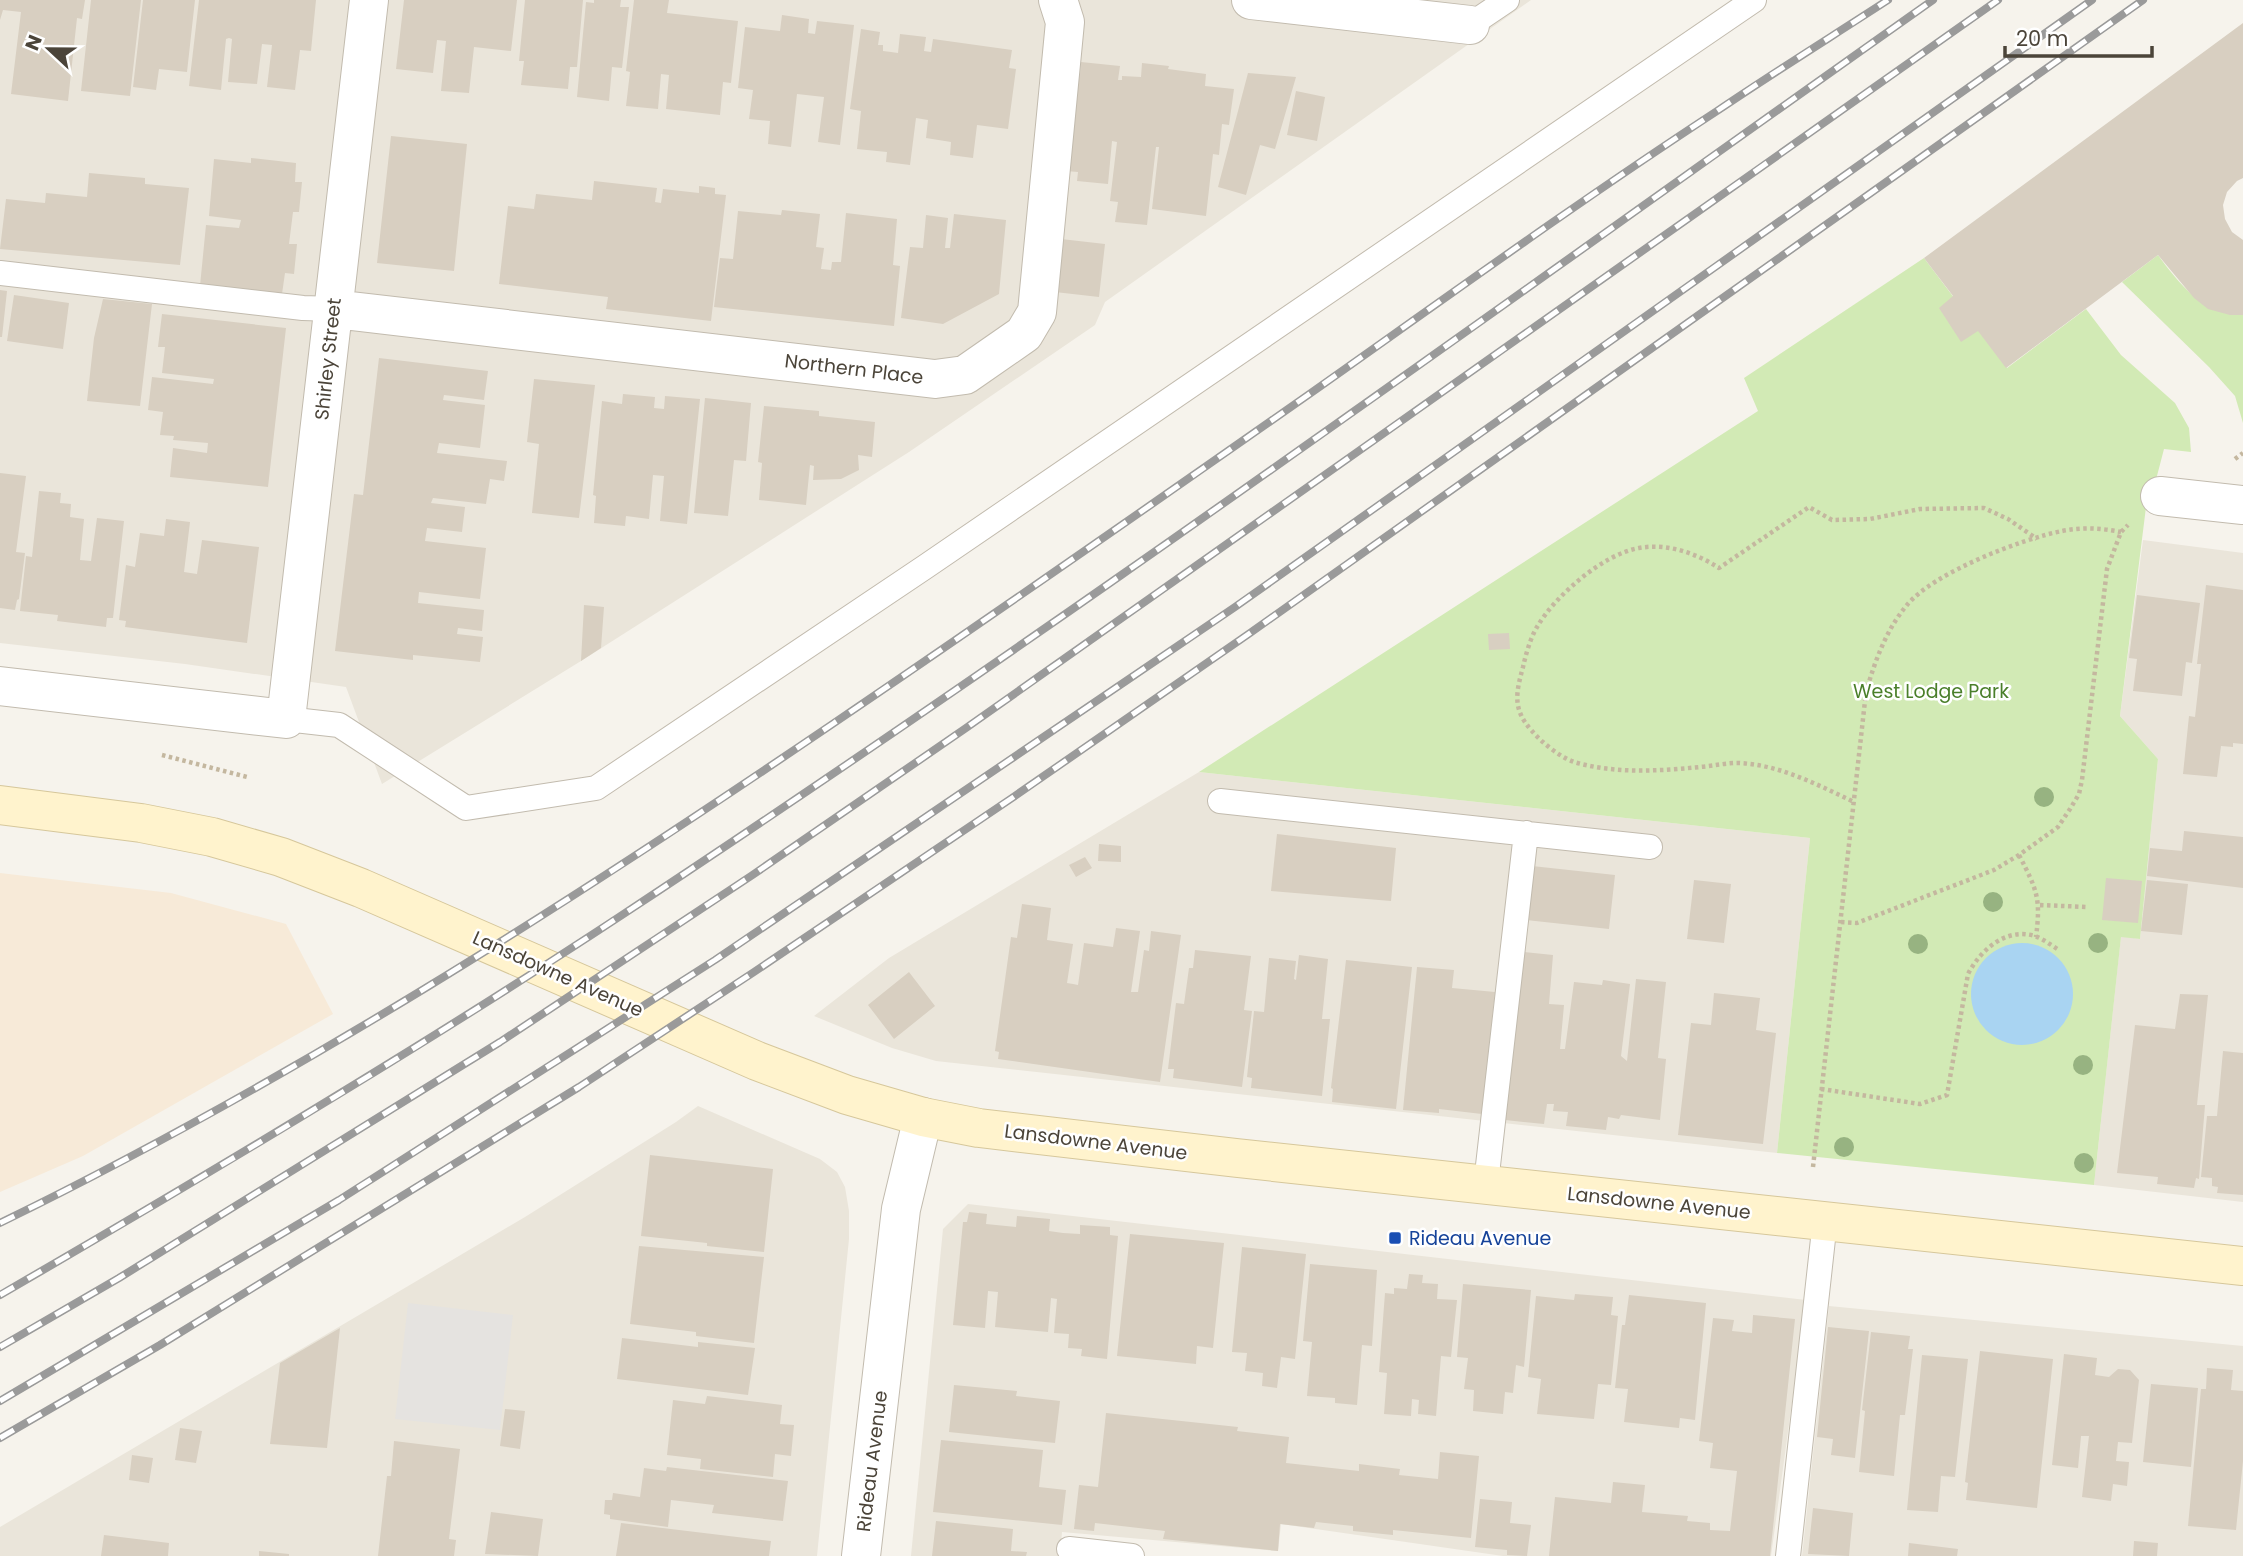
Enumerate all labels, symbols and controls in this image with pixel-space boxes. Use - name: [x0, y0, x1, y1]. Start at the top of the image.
- north arrow: [14, 14, 84, 84]
- scale bar: [2005, 14, 2152, 58]
- text: 20 m: [2016, 24, 2069, 53]
- text: N: [19, 31, 49, 55]
- street label: Shirley Street: [308, 296, 348, 422]
- street label: Northern Place: [783, 347, 925, 391]
- park label: West Lodge Park: [1853, 678, 2009, 705]
- street label: Lansdowne Avenue: [468, 924, 648, 1024]
- street label: Lansdowne Avenue: [1003, 1117, 1189, 1167]
- street label: Lansdowne Avenue: [1566, 1180, 1752, 1226]
- place label: Rideau Avenue: [1409, 1225, 1551, 1252]
- marker: Rideau Avenue: [1387, 1230, 1403, 1246]
- street label: Rideau Avenue: [850, 1389, 894, 1533]

